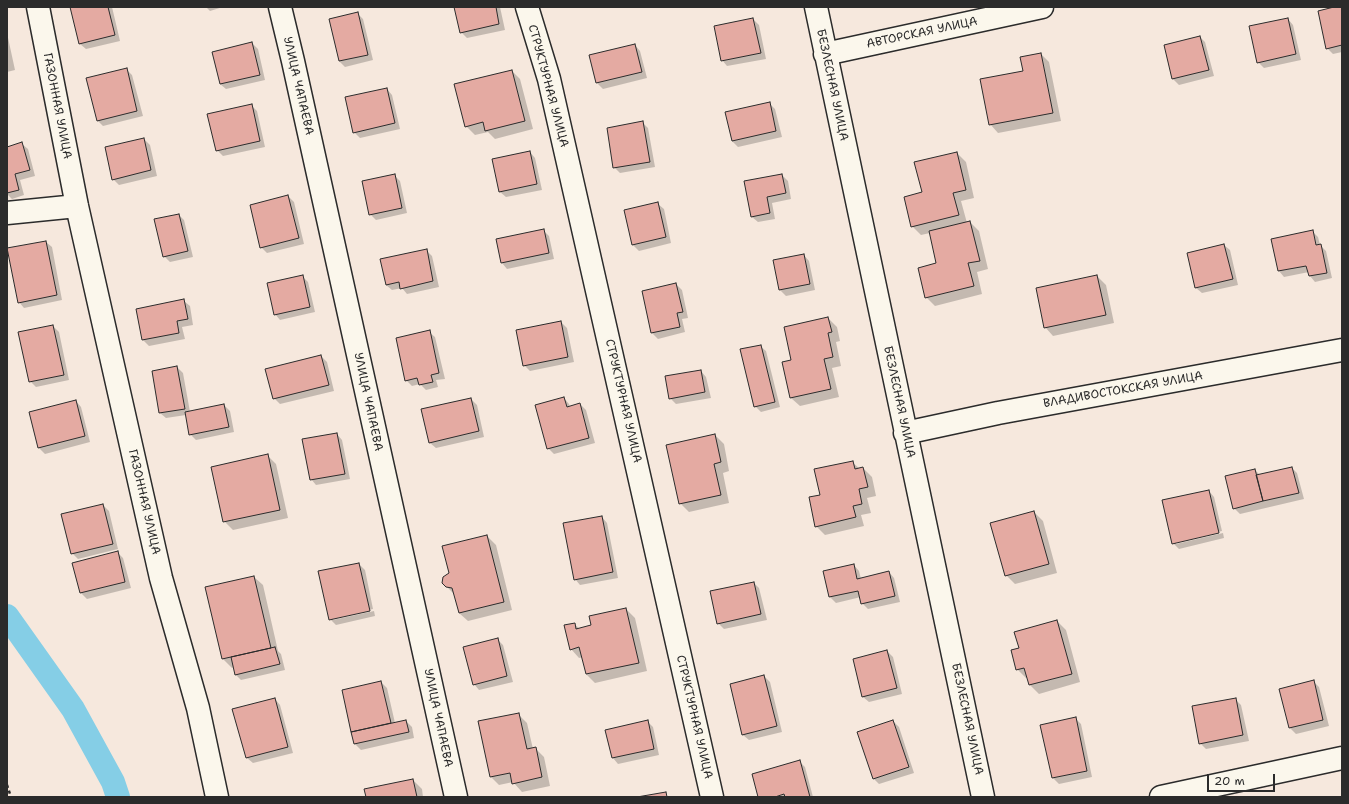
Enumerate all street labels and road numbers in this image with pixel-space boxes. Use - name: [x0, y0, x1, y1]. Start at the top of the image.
- street label: АВТОРСКАЯ УЛИЦА: [865, 14, 979, 52]
- street label: СТРУКТУРНАЯ УЛИЦА: [525, 23, 571, 149]
- street label: БЕЗЛЕСНАЯ УЛИЦА: [813, 28, 851, 142]
- street label: УЛИЦА ЧАПАЕВА: [280, 35, 316, 137]
- street label: ГАЗОННАЯ УЛИЦА: [40, 52, 74, 160]
- street label: СТРУКТУРНАЯ УЛИЦА: [602, 338, 644, 464]
- street label: БЕЗЛЕСНАЯ УЛИЦА: [880, 345, 918, 459]
- street label: УЛИЦА ЧАПАЕВА: [351, 351, 385, 453]
- street label: ВЛАДИВОСТОКСКАЯ УЛИЦА: [1042, 369, 1204, 411]
- street label: ГАЗОННАЯ УЛИЦА: [125, 448, 163, 556]
- street label: СТРУКТУРНАЯ УЛИЦА: [673, 654, 715, 780]
- street label: БЕЗЛЕСНАЯ УЛИЦА: [948, 662, 986, 776]
- street label: УЛИЦА ЧАПАЕВА: [421, 667, 455, 769]

